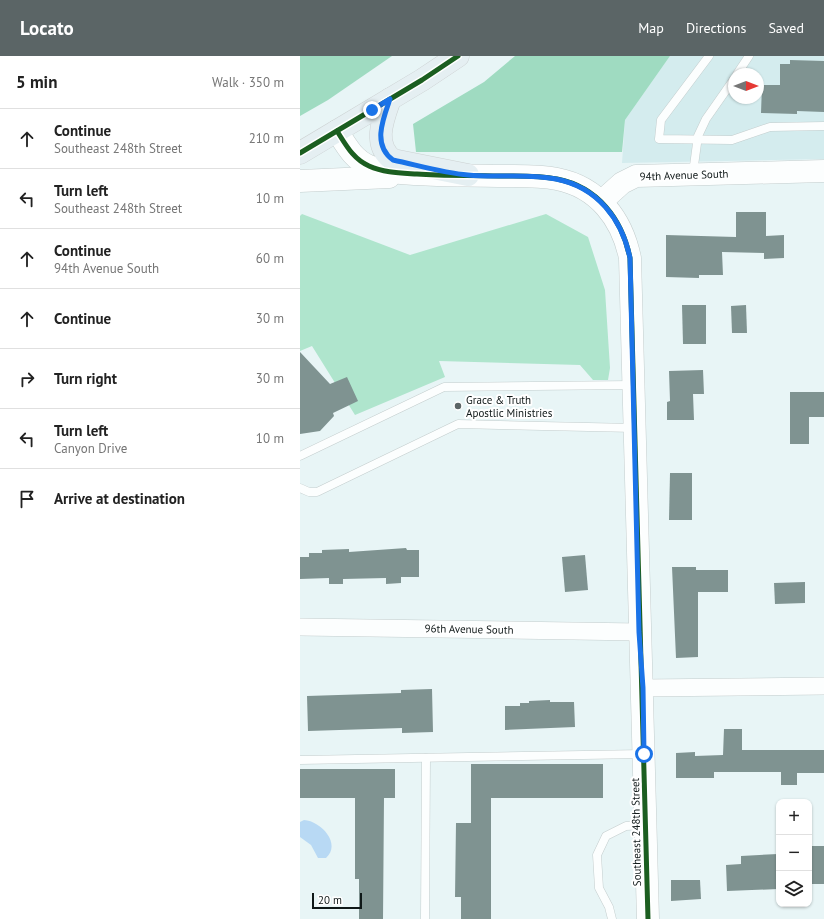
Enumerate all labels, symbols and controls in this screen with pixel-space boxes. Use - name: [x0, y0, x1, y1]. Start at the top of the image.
- text: Locato: [20, 16, 74, 40]
- text: Map: [638, 19, 664, 37]
- text: Directions: [686, 19, 746, 37]
- text: Saved: [768, 19, 804, 37]
- north arrow: [728, 68, 764, 104]
- text: 5 min: [16, 71, 57, 93]
- text: Walk · 350 m: [212, 74, 284, 91]
- route end: [363, 101, 381, 119]
- text: Continue: [54, 121, 111, 140]
- icon: ahead: [16, 128, 38, 150]
- text: 210 m: [249, 130, 284, 147]
- text: Southeast 248th Street: [54, 140, 182, 157]
- street label: 94th Avenue South: [639, 166, 729, 184]
- text: Turn left: [54, 181, 108, 200]
- icon: left: [16, 188, 38, 210]
- text: 10 m: [256, 190, 284, 207]
- text: Southeast 248th Street: [54, 200, 182, 217]
- text: Continue: [54, 241, 111, 260]
- icon: ahead: [16, 248, 38, 270]
- text: 60 m: [256, 250, 284, 267]
- text: 94th Avenue South: [54, 260, 159, 277]
- icon: ahead: [16, 308, 38, 330]
- text: Continue: [54, 309, 111, 328]
- text: 30 m: [256, 310, 284, 327]
- icon: right: [16, 368, 38, 390]
- text: Turn right: [54, 369, 117, 388]
- text: 30 m: [256, 370, 284, 387]
- place label: Grace & Truth Apostlic Ministries: [466, 393, 553, 420]
- marker: Grace & Truth Apostlic Ministries: [453, 401, 463, 411]
- text: Turn left: [54, 421, 108, 440]
- icon: left: [16, 428, 38, 450]
- text: 10 m: [256, 430, 284, 447]
- text: Canyon Drive: [54, 440, 127, 457]
- icon: arrive: [16, 488, 38, 510]
- text: Arrive at destination: [54, 489, 185, 508]
- street label: 96th Avenue South: [424, 621, 514, 637]
- route start: [635, 745, 653, 763]
- street label: Southeast 248th Street: [628, 777, 644, 886]
- map controls: [776, 799, 812, 907]
- button: +: [776, 799, 812, 835]
- button: −: [776, 835, 812, 871]
- button: layers: [776, 871, 812, 907]
- scale bar: [312, 891, 362, 910]
- text: 20 m: [318, 893, 342, 907]

